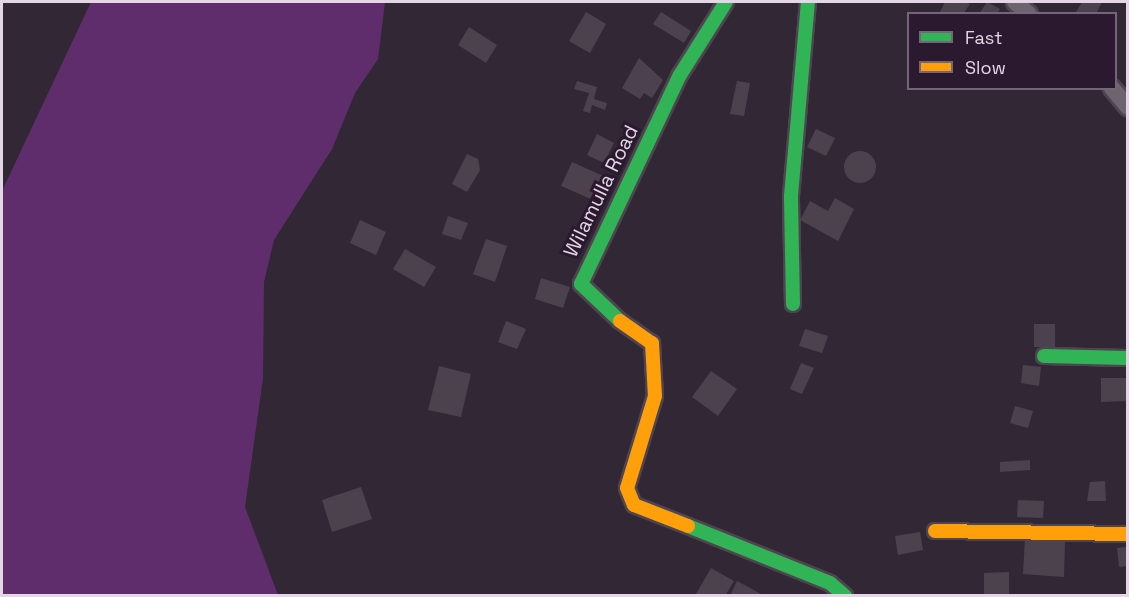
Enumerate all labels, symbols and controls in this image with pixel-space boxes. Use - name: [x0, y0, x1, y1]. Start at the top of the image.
- legend: [907, 12, 1117, 90]
- text: Fast: [965, 26, 1002, 49]
- text: Slow: [965, 56, 1006, 79]
- street label: Wilamulla Road: [559, 121, 643, 261]

